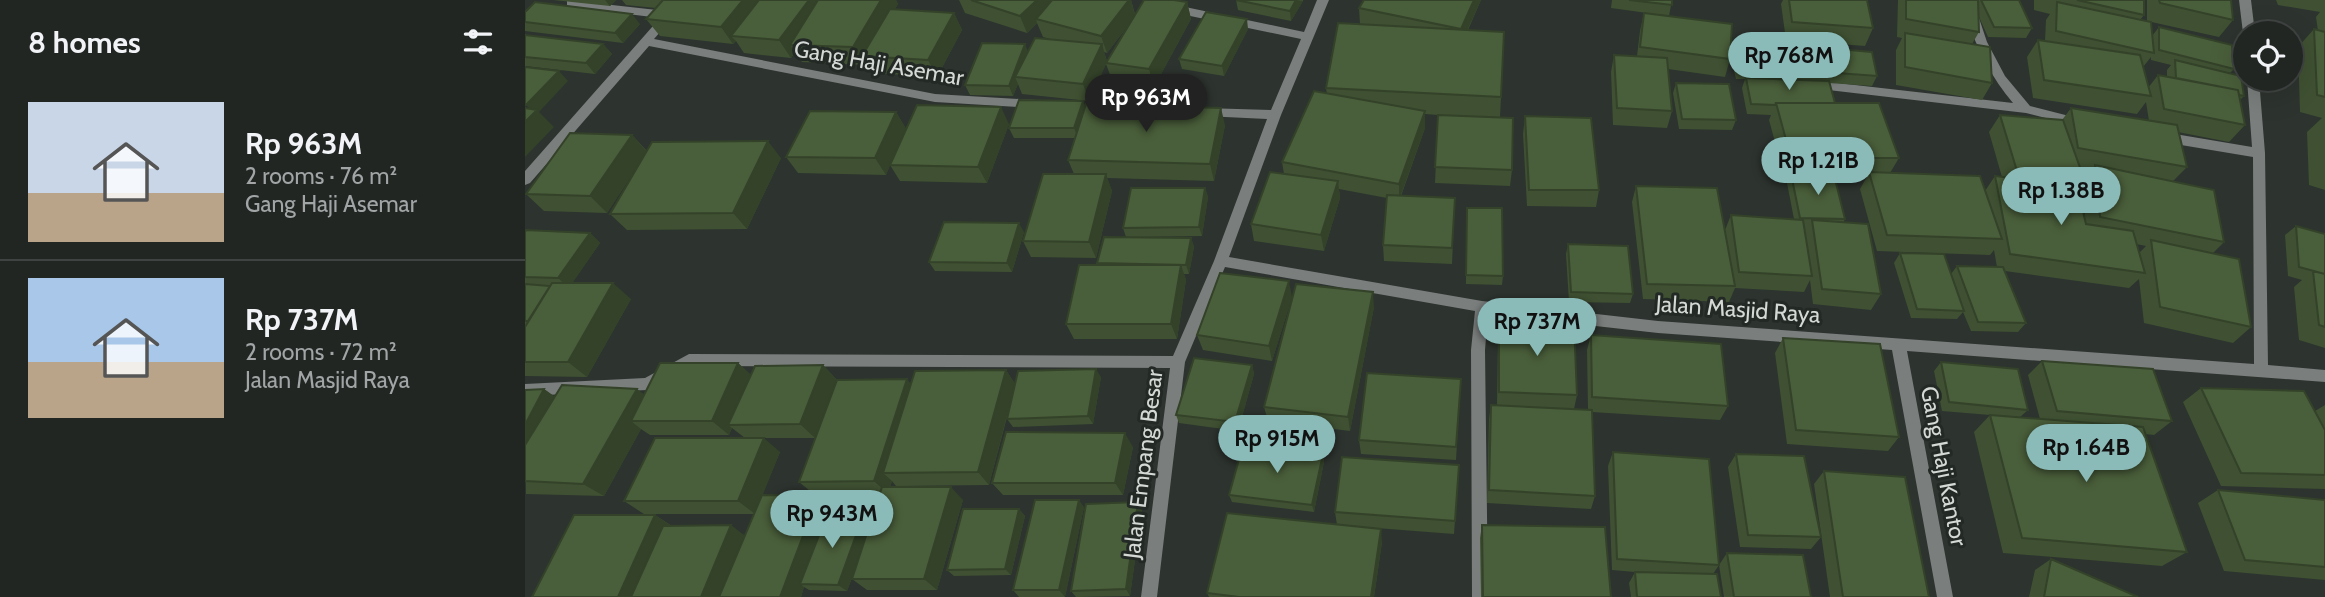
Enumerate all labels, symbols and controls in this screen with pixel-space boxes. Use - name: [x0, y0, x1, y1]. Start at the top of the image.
- map controls: [2233, 21, 2303, 91]
- button: locate: [2233, 21, 2303, 91]
- icon: filters: [459, 23, 497, 61]
- text: 8 homes: [28, 24, 141, 61]
- pin: Rp 768M: [1724, 32, 1854, 92]
- street label: Gang Haji Asemar: [792, 34, 967, 92]
- text: Rp 768M: [1744, 41, 1834, 69]
- pin: Rp 963M: [1081, 74, 1211, 134]
- text: Rp 963M: [1101, 83, 1191, 111]
- text: Rp 963M: [245, 125, 362, 162]
- icon: home: [84, 130, 168, 214]
- pin: Rp 1.21B: [1746, 138, 1890, 197]
- text: Rp 1.21B: [1777, 146, 1859, 174]
- text: 2 rooms · 76 m²: [245, 162, 397, 190]
- pin: Rp 1.38B: [1989, 168, 2133, 227]
- text: Rp 1.38B: [2018, 176, 2104, 204]
- text: Gang Haji Asemar: [245, 190, 417, 218]
- street label: Jalan Masjid Raya: [1654, 289, 1821, 329]
- pin: Rp 737M: [1472, 298, 1602, 358]
- text: Rp 737M: [245, 301, 359, 338]
- icon: home: [84, 306, 168, 390]
- text: Rp 737M: [1493, 307, 1581, 335]
- text: 2 rooms · 72 m²: [245, 338, 397, 366]
- text: Jalan Masjid Raya: [245, 366, 410, 394]
- street label: Jalan Empang Besar: [1117, 367, 1169, 561]
- street label: Gang Haji Kantor: [1915, 384, 1973, 549]
- pin: Rp 915M: [1212, 416, 1342, 475]
- text: Rp 915M: [1234, 424, 1320, 452]
- pin: Rp 1.64B: [2014, 424, 2158, 484]
- text: Rp 1.64B: [2042, 433, 2130, 461]
- pin: Rp 943M: [767, 490, 897, 550]
- text: Rp 943M: [786, 499, 878, 527]

